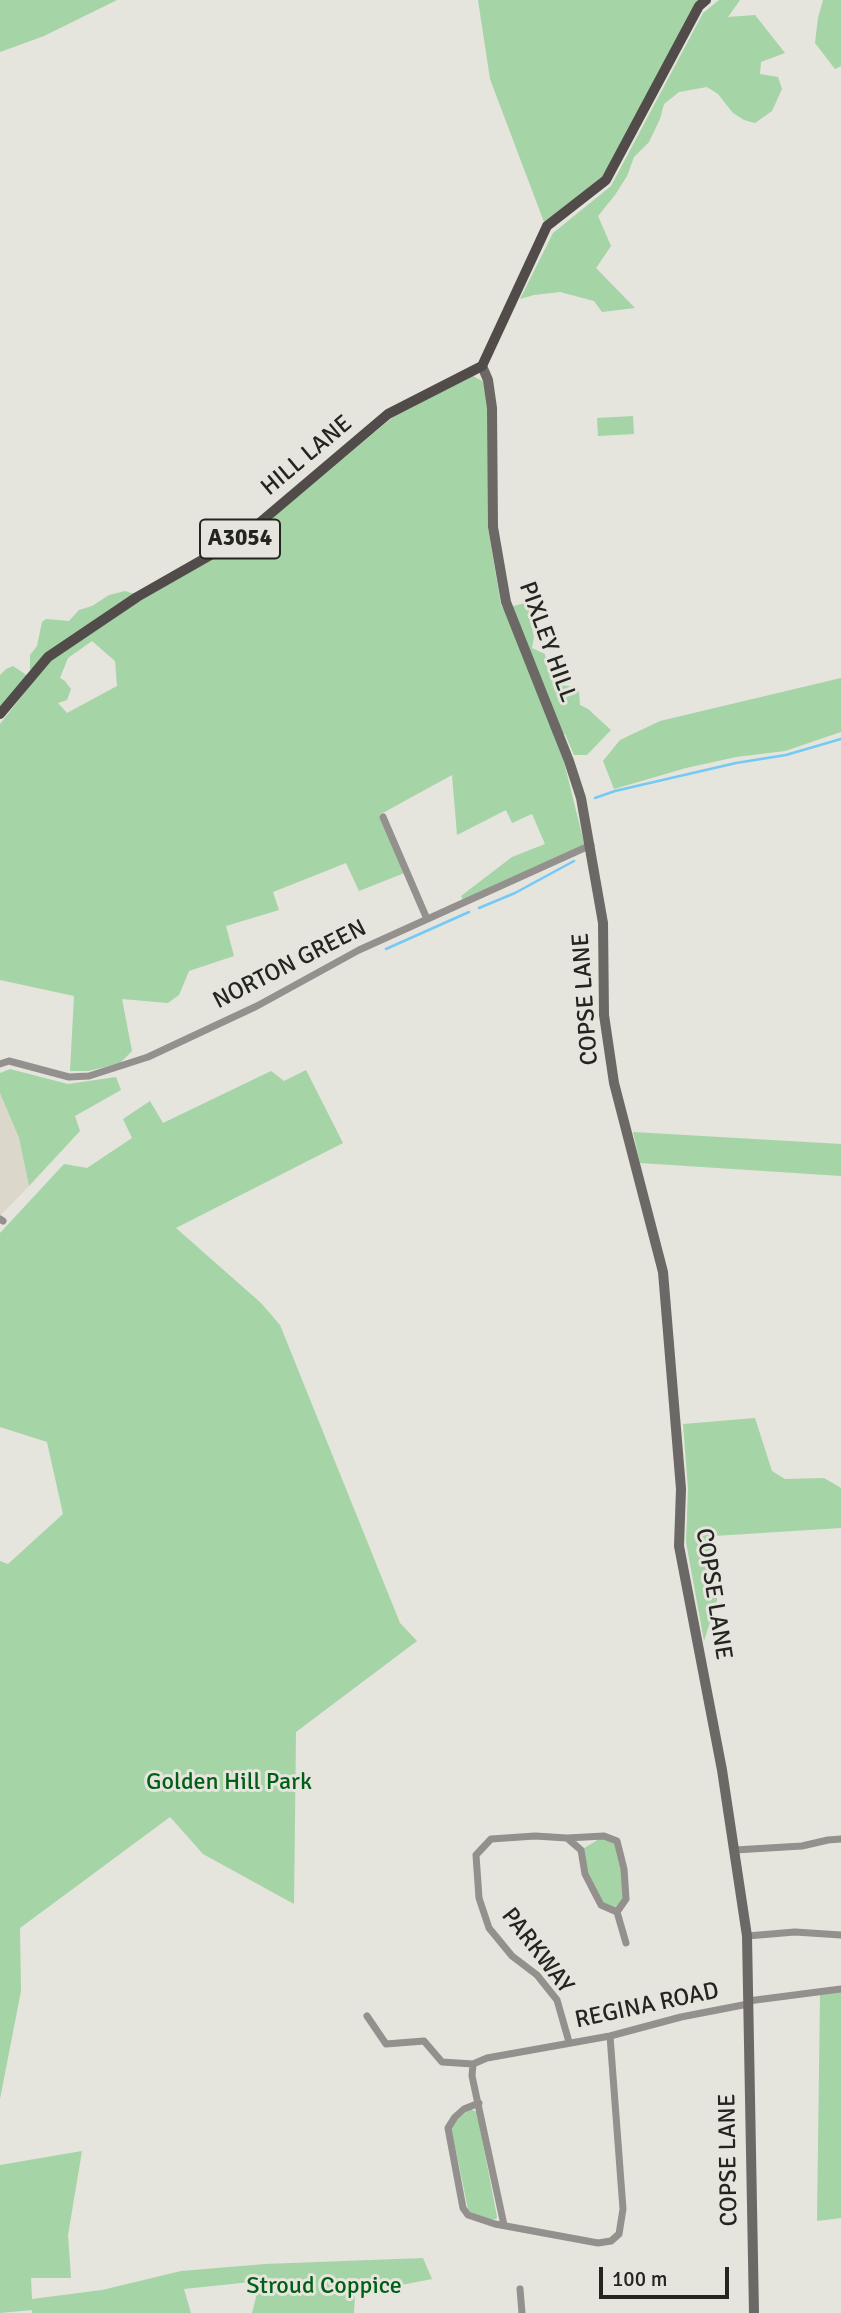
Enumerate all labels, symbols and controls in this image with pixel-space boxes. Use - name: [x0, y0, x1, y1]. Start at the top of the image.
- street label: HILL LANE: [256, 410, 358, 502]
- road number: A3054: [200, 520, 280, 558]
- street label: PIXLEY HILL: [512, 578, 582, 706]
- street label: NORTON GREEN: [209, 914, 371, 1016]
- street label: COPSE LANE: [567, 932, 605, 1066]
- street label: COPSE LANE: [688, 1526, 738, 1662]
- park label: Golden Hill Park: [146, 1769, 312, 1797]
- street label: PARKWAY: [495, 1902, 579, 2000]
- street label: REGINA ROAD: [572, 1977, 722, 2035]
- street label: COPSE LANE: [713, 2093, 745, 2227]
- scale bar: [603, 2254, 732, 2298]
- text: 100 m: [612, 2266, 667, 2292]
- park label: Stroud Coppice: [246, 2273, 402, 2301]

